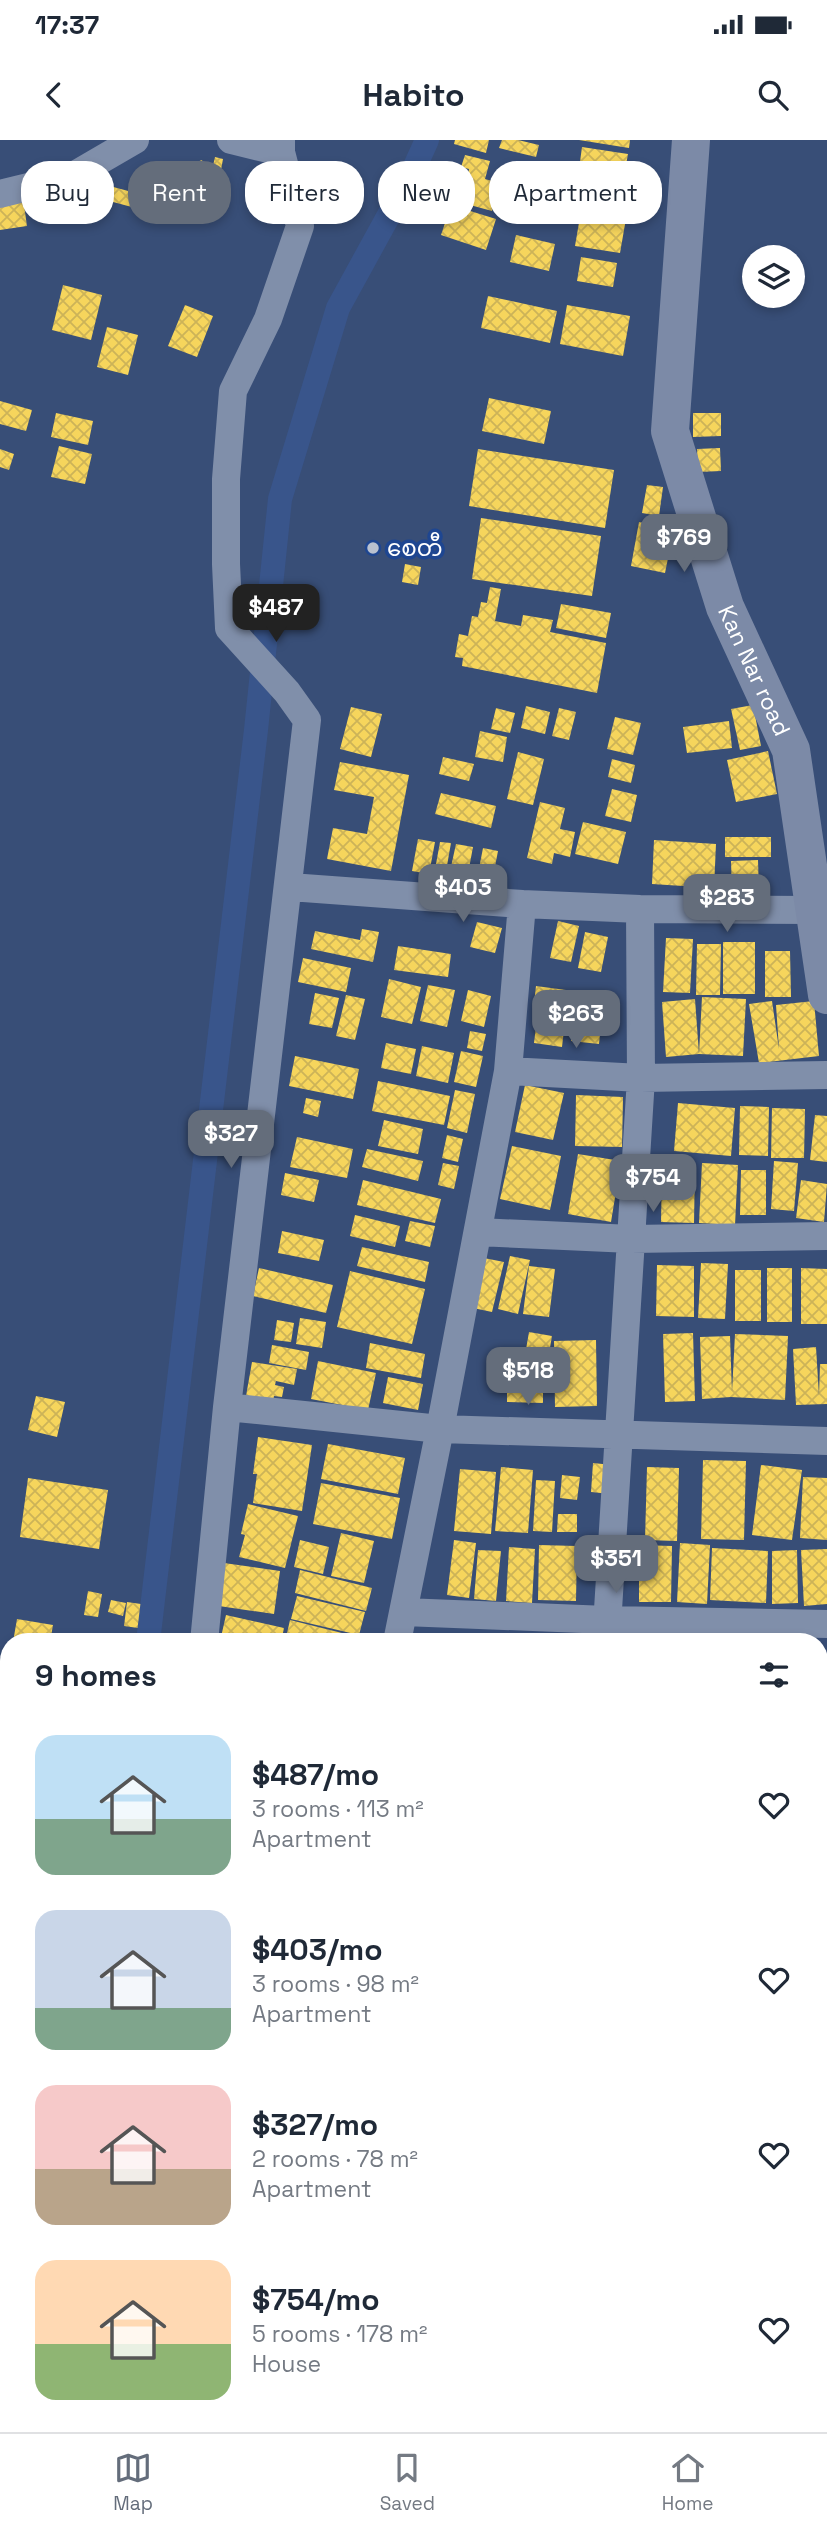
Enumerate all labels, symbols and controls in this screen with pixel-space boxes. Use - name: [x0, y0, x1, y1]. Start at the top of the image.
- text: 17:37: [35, 8, 99, 42]
- text: Habito: [362, 75, 465, 115]
- icon: back: [35, 76, 73, 114]
- icon: search: [754, 76, 792, 114]
- chip: Buy: [21, 161, 114, 224]
- chip: Rent: [128, 161, 231, 224]
- chip: Filters: [245, 161, 364, 224]
- chip: New: [378, 161, 475, 224]
- chip: Apartment: [489, 161, 662, 224]
- map controls: [742, 245, 805, 308]
- button: layers: [742, 245, 805, 308]
- pin: $769: [643, 514, 725, 574]
- text: $769: [656, 522, 712, 552]
- place label: စေတီ: [387, 532, 443, 563]
- marker: စေတီ: [365, 540, 381, 556]
- pin: $487: [235, 584, 317, 644]
- text: $487: [249, 592, 303, 622]
- street label: Kan Nar road: [711, 600, 797, 741]
- pin: $403: [422, 864, 504, 924]
- text: $403: [434, 872, 492, 902]
- pin: $283: [686, 874, 768, 934]
- text: $283: [699, 882, 755, 912]
- pin: $263: [535, 990, 617, 1050]
- text: $263: [548, 998, 604, 1028]
- pin: $327: [190, 1110, 272, 1170]
- text: $327: [204, 1118, 258, 1148]
- pin: $754: [612, 1154, 694, 1214]
- text: $754: [625, 1162, 681, 1192]
- pin: $518: [487, 1348, 569, 1407]
- text: $518: [502, 1355, 554, 1385]
- pin: $351: [575, 1536, 657, 1595]
- text: $351: [590, 1543, 642, 1573]
- text: 9 homes: [35, 1656, 157, 1695]
- icon: filters: [755, 1656, 793, 1694]
- text: $487/mo: [252, 1755, 379, 1794]
- icon: home: [91, 1763, 175, 1847]
- icon: heart: [755, 1786, 793, 1824]
- text: 3 rooms · 113 m²: [252, 1794, 424, 1824]
- text: Apartment: [252, 1824, 372, 1854]
- text: $403/mo: [252, 1930, 383, 1969]
- icon: home: [91, 1938, 175, 2022]
- icon: heart: [755, 1961, 793, 1999]
- text: 3 rooms · 98 m²: [252, 1969, 419, 1999]
- text: Apartment: [252, 1999, 372, 2029]
- text: $327/mo: [252, 2105, 378, 2144]
- icon: home: [91, 2113, 175, 2197]
- icon: heart: [755, 2136, 793, 2174]
- text: 2 rooms · 78 m²: [252, 2144, 418, 2174]
- text: Apartment: [252, 2174, 372, 2204]
- text: $754/mo: [252, 2280, 380, 2319]
- icon: home: [91, 2288, 175, 2372]
- icon: heart: [755, 2311, 793, 2349]
- text: 5 rooms · 178 m²: [252, 2319, 427, 2349]
- text: House: [252, 2349, 321, 2379]
- tab: Map: [113, 2449, 153, 2516]
- tab: Saved: [380, 2449, 435, 2516]
- tab: Home: [662, 2449, 714, 2516]

